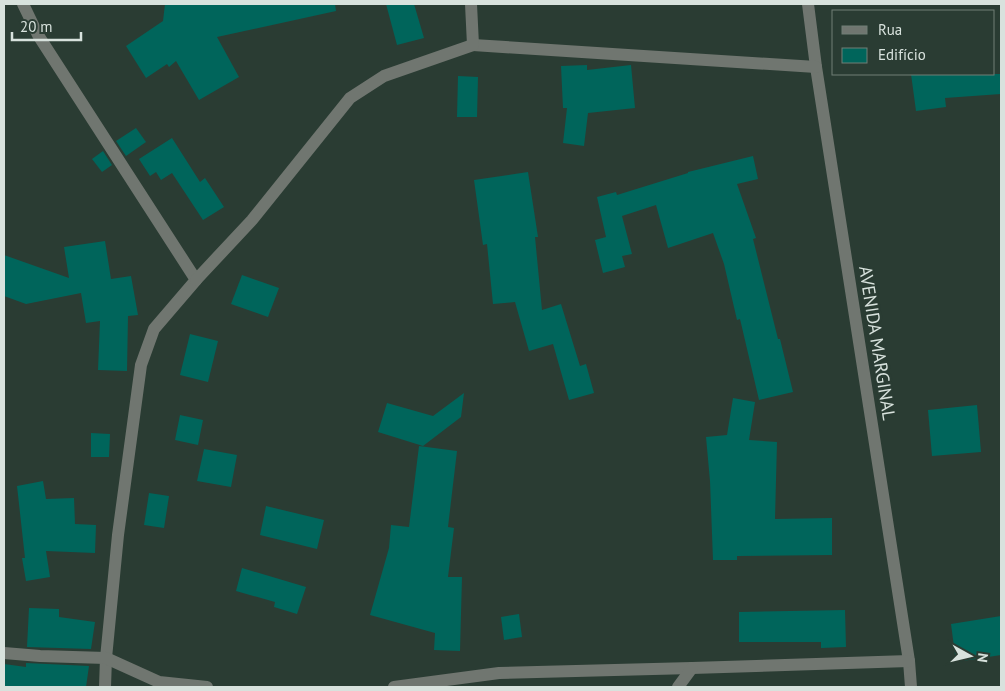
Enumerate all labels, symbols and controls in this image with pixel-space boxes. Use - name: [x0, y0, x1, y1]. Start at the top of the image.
- scale bar: [12, 10, 81, 42]
- legend: [832, 10, 995, 75]
- text: 20 m: [20, 17, 53, 36]
- text: Rua: [878, 20, 902, 39]
- text: Edifício: [878, 45, 926, 64]
- street label: AVENIDA MARGINAL: [854, 264, 901, 422]
- north arrow: [945, 631, 995, 681]
- text: N: [973, 652, 992, 664]

